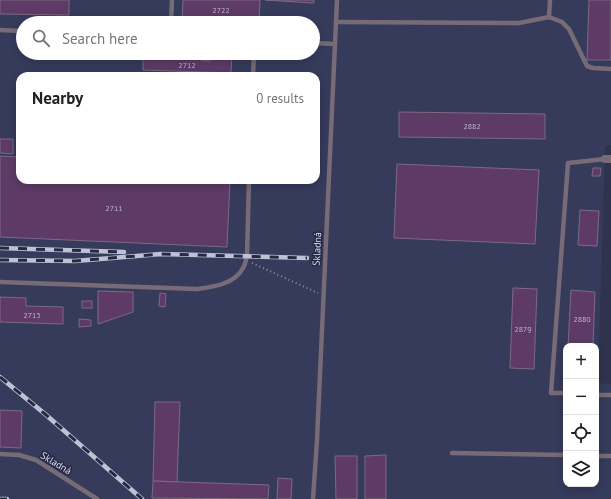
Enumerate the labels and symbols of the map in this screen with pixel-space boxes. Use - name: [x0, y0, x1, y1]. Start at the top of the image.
- house number: 2722: [212, 5, 230, 15]
- house number: 2712: [178, 60, 196, 70]
- house number: 2882: [463, 121, 481, 131]
- house number: 2711: [105, 203, 123, 213]
- street label: Skladná: [310, 232, 324, 266]
- house number: 2713: [23, 310, 41, 320]
- house number: 2880: [573, 314, 591, 324]
- house number: 2879: [514, 324, 532, 334]
- street label: Skladná: [38, 449, 74, 477]

